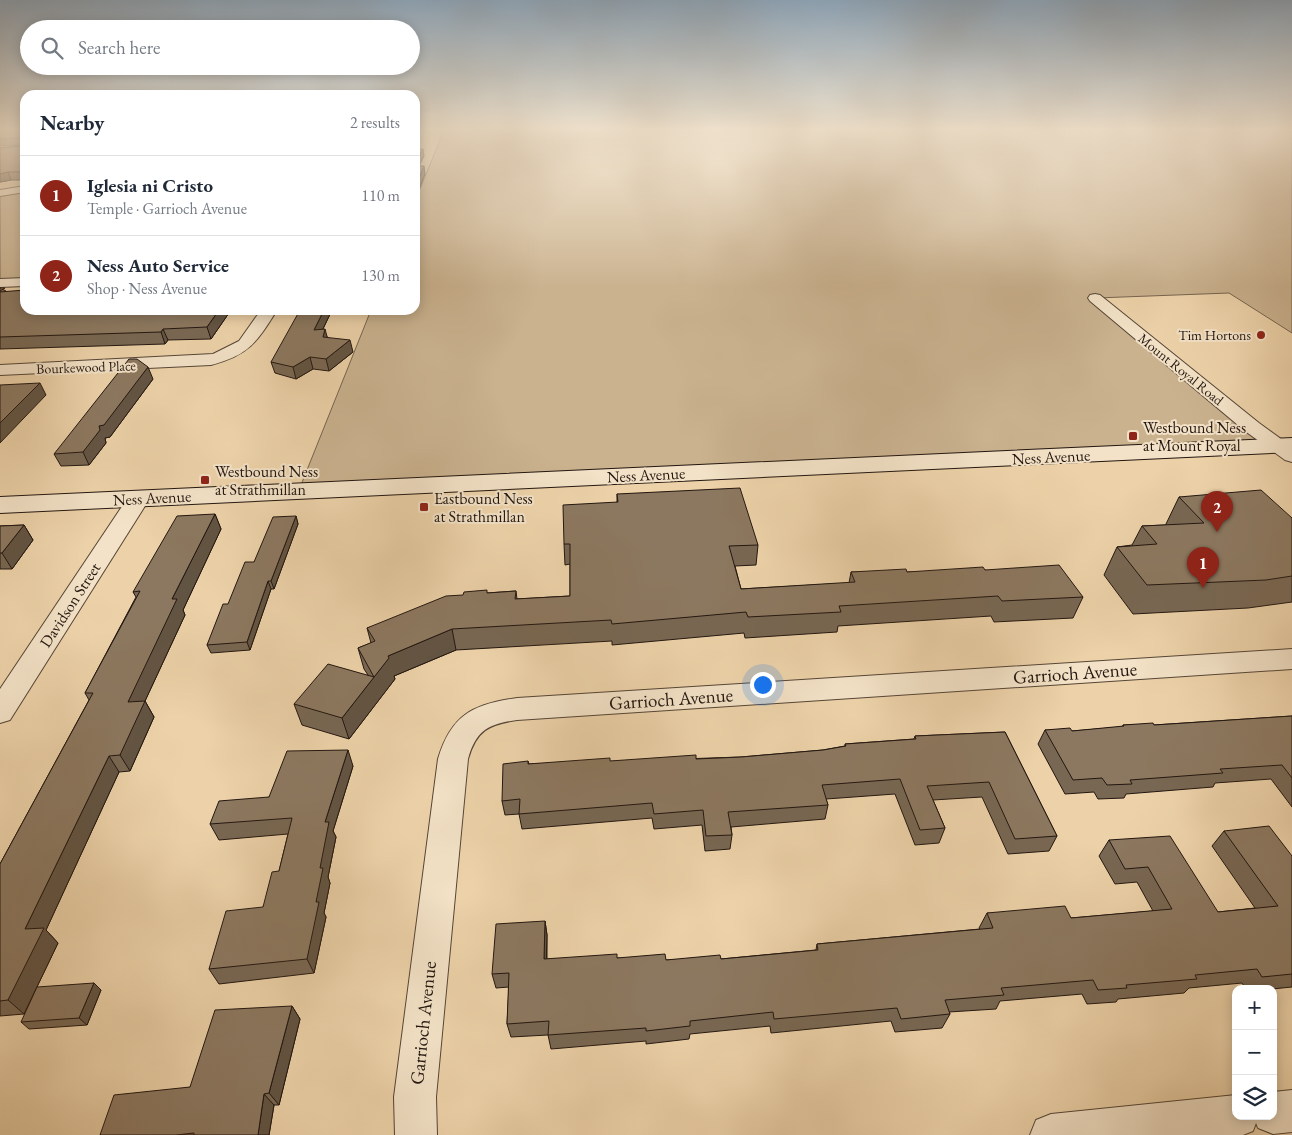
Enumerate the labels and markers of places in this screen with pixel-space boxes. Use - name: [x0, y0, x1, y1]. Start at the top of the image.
- place label: Tim Hortons: [1178, 326, 1251, 344]
- marker: Tim Hortons: [1255, 329, 1267, 341]
- place label: Westbound Ness at Mount Royal: [1143, 417, 1246, 456]
- marker: Westbound Ness at Mount Royal: [1127, 430, 1139, 442]
- place label: Westbound Ness at Strathmillan: [215, 461, 318, 500]
- marker: Westbound Ness at Strathmillan: [199, 474, 211, 486]
- place label: Eastbound Ness at Strathmillan: [434, 488, 533, 527]
- pin: 2: [1201, 491, 1233, 532]
- marker: Eastbound Ness at Strathmillan: [418, 501, 430, 513]
- pin: 1: [1187, 547, 1219, 588]

